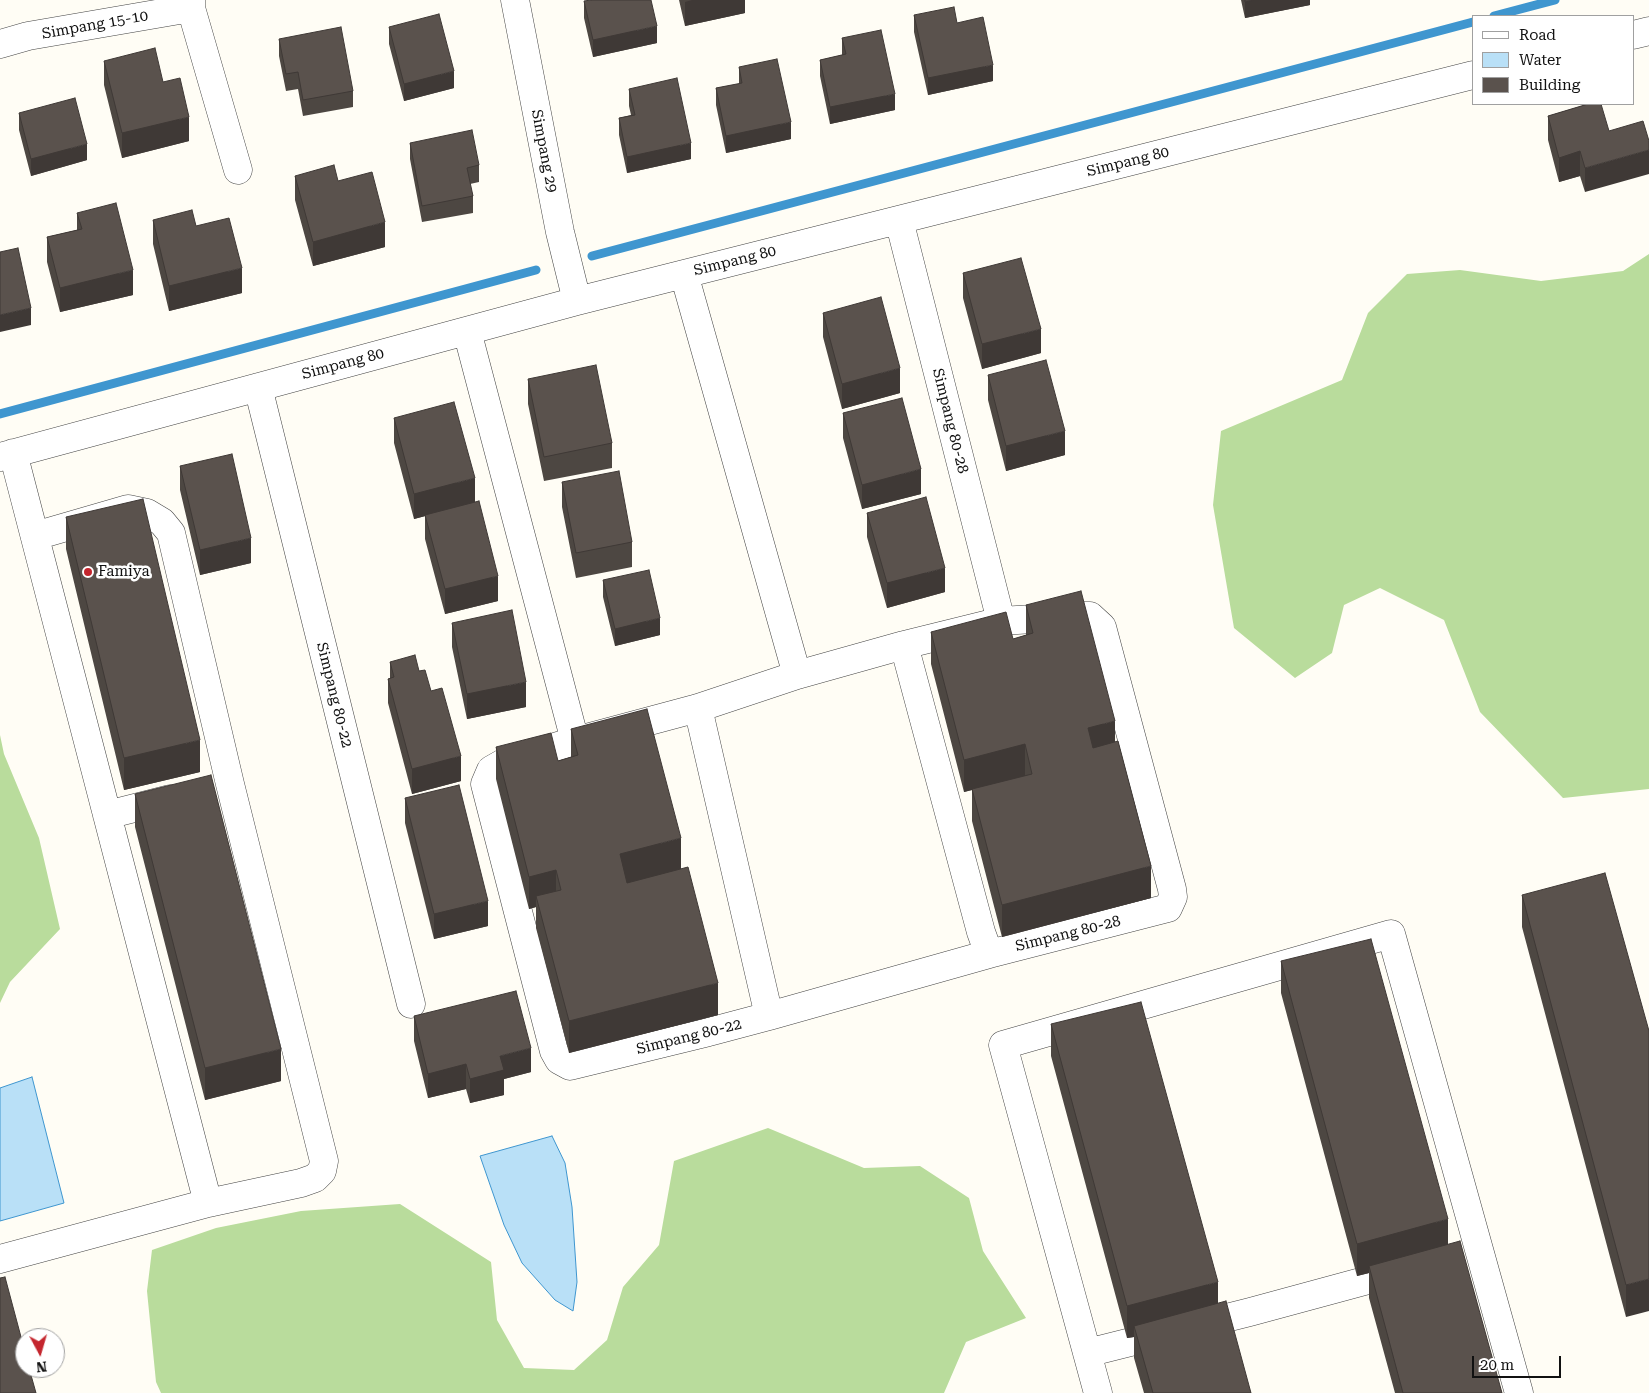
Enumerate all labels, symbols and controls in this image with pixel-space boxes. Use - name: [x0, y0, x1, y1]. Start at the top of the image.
- street label: Simpang 15-10: [40, 7, 150, 43]
- legend: [1472, 15, 1634, 105]
- text: Road: [1519, 26, 1556, 44]
- text: Water: [1519, 51, 1561, 69]
- text: Building: [1519, 76, 1580, 94]
- street label: Simpang 29: [527, 108, 561, 194]
- street label: Simpang 80: [1085, 143, 1171, 181]
- street label: Simpang 80: [692, 242, 778, 280]
- street label: Simpang 80: [300, 344, 386, 384]
- street label: Simpang 80-28: [928, 367, 972, 475]
- place label: Famiya: [98, 563, 150, 581]
- marker: Famiya: [82, 566, 94, 578]
- street label: Simpang 80-22: [312, 641, 356, 749]
- street label: Simpang 80-28: [1014, 912, 1122, 956]
- street label: Simpang 80-22: [635, 1015, 743, 1059]
- north arrow: [15, 1328, 65, 1378]
- scale bar: [1474, 1346, 1563, 1378]
- text: 20 m: [1480, 1356, 1514, 1374]
- text: N: [35, 1358, 48, 1375]

